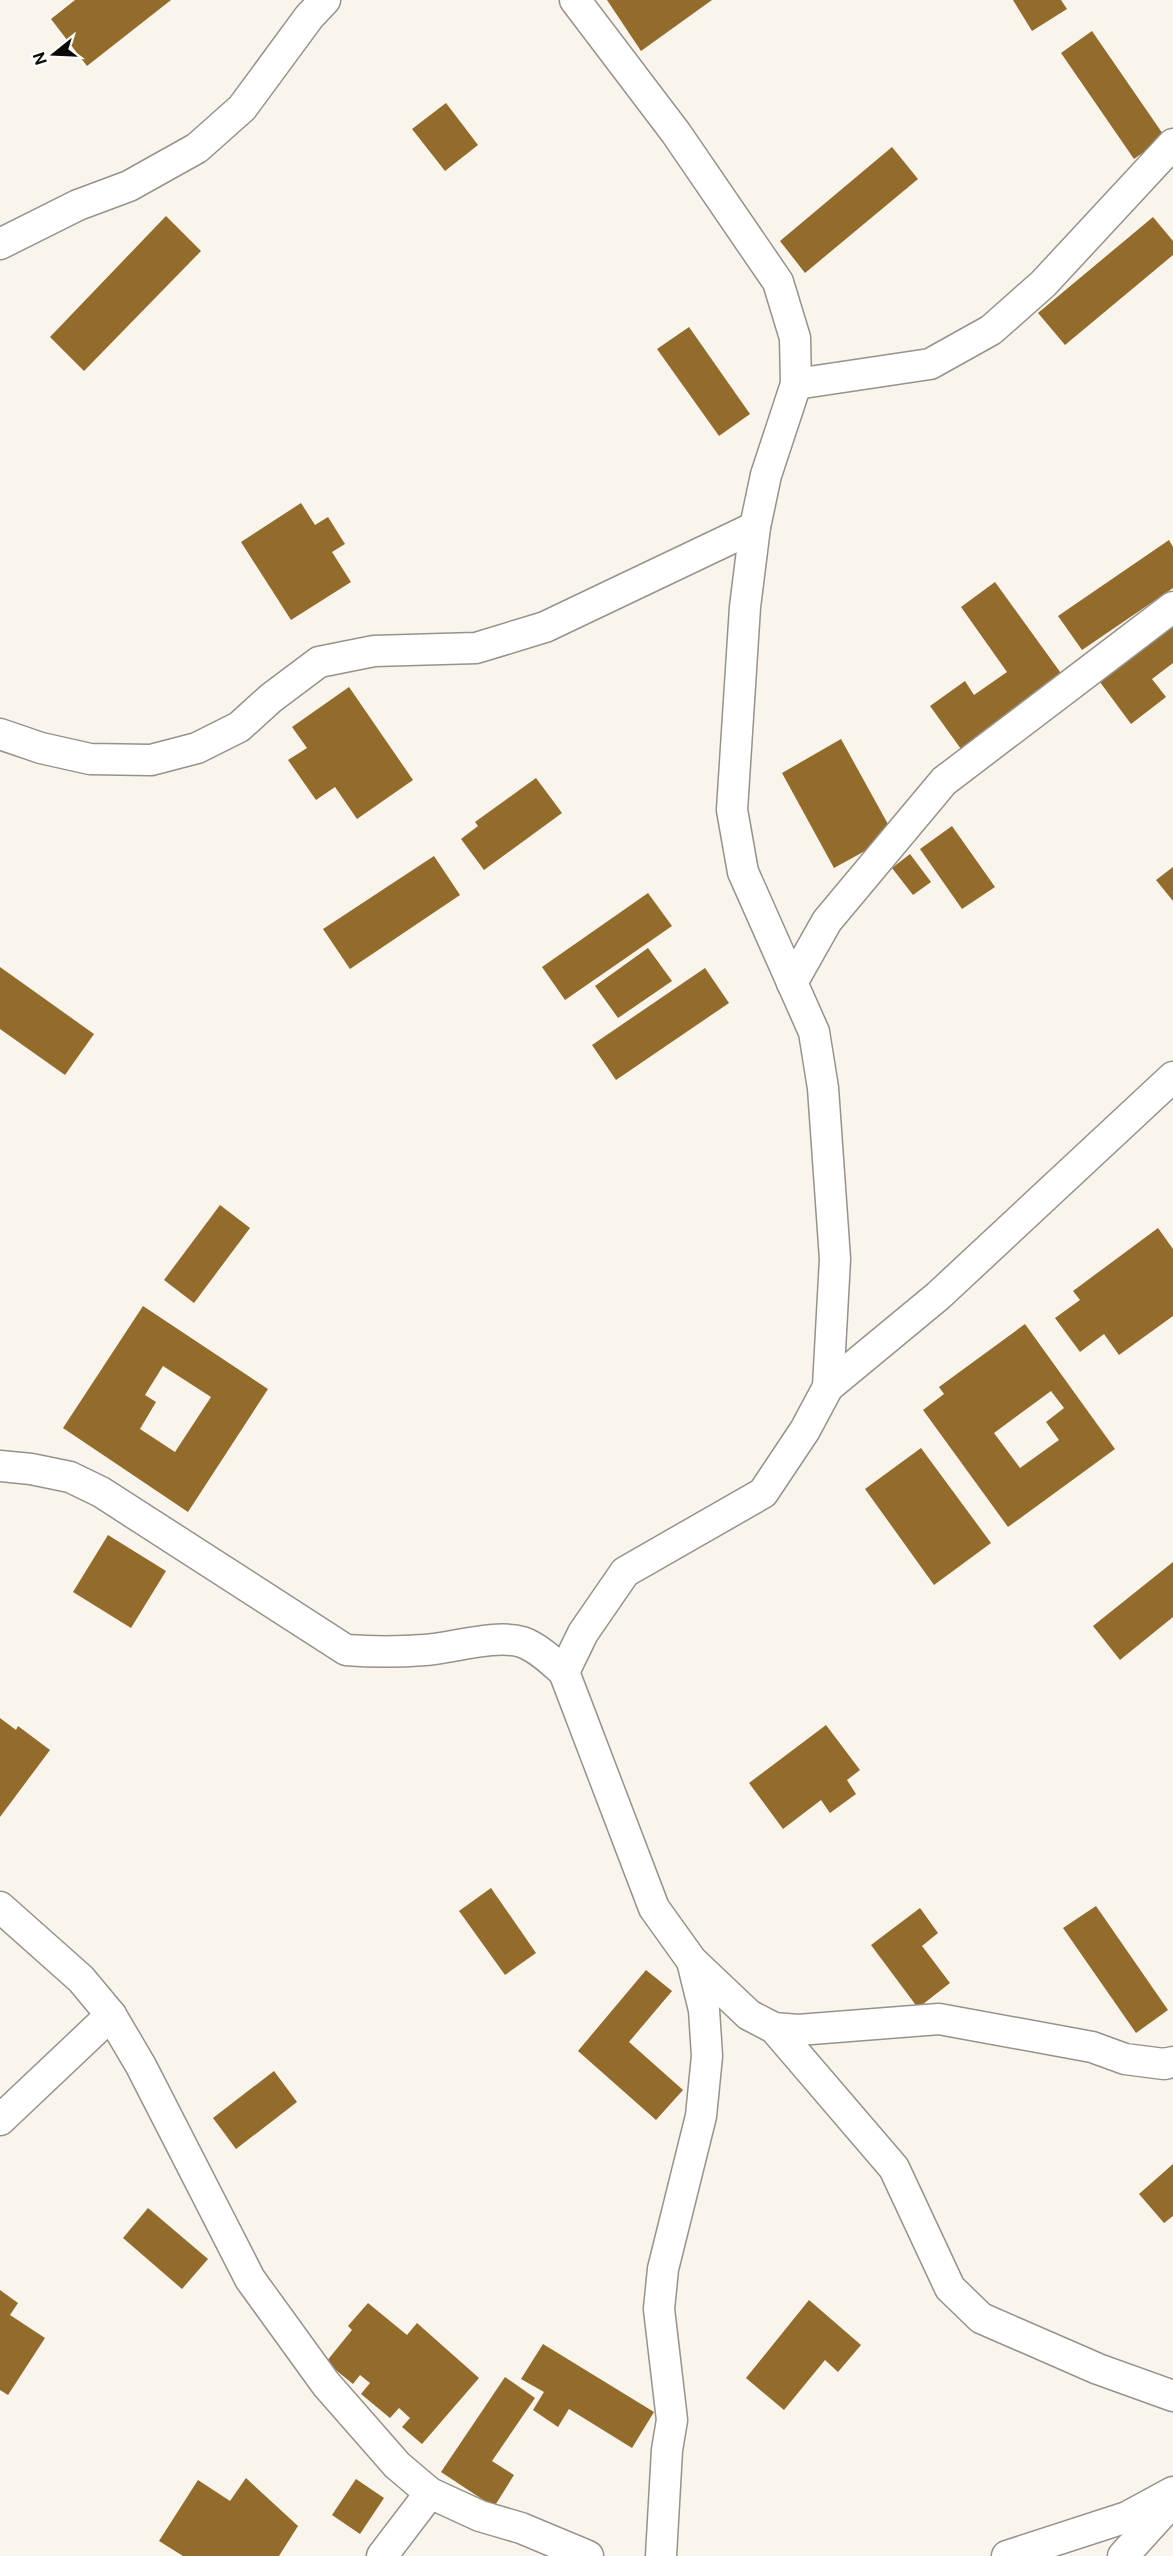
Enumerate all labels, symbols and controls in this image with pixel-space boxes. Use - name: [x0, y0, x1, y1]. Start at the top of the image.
- north arrow: [24, 24, 84, 84]
- text: N: [29, 50, 51, 67]

